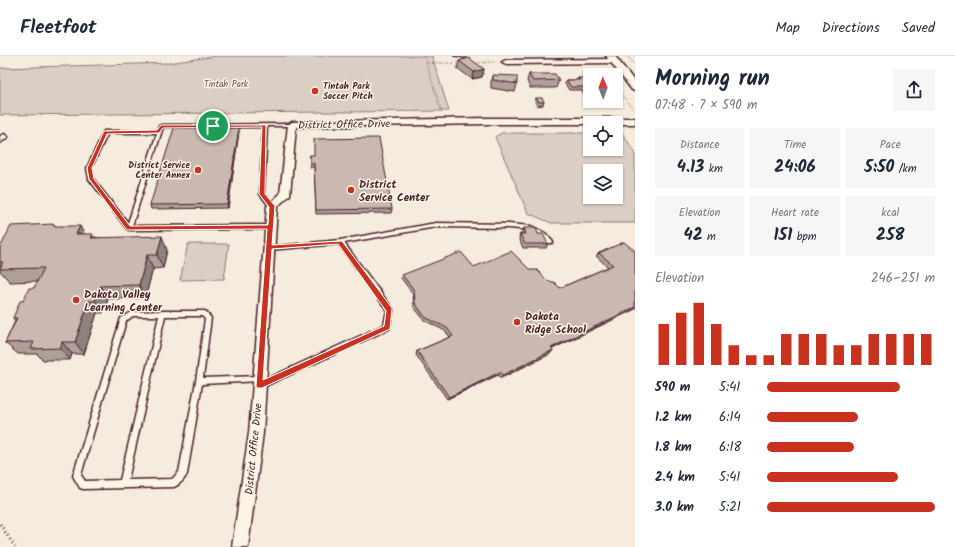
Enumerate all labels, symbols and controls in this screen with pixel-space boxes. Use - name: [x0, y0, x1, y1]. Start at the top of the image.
- text: Fleetfoot: [20, 13, 97, 43]
- text: Map: [775, 17, 800, 39]
- text: Directions: [822, 17, 880, 39]
- text: Saved: [902, 17, 935, 39]
- text: Morning run: [655, 62, 770, 97]
- north arrow: [583, 68, 623, 108]
- map controls: [583, 68, 623, 204]
- button: share: [893, 69, 935, 111]
- park label: Tintah Park: [204, 77, 249, 92]
- place label: Tintah Park Soccer Pitch: [323, 79, 373, 104]
- marker: Tintah Park Soccer Pitch: [310, 86, 320, 96]
- text: 07:48 · 7 × 590 m: [655, 95, 757, 116]
- pin: [196, 109, 230, 143]
- icon: arrive: [202, 115, 224, 137]
- street label: District Office Drive: [298, 115, 390, 135]
- button: locate: [583, 116, 623, 156]
- text: Distance: [680, 136, 719, 154]
- text: Time: [784, 136, 806, 154]
- text: Pace: [880, 136, 901, 154]
- text: 4.13: [677, 154, 704, 181]
- text: 24:06: [774, 154, 816, 181]
- text: 5:50: [864, 154, 894, 181]
- place label: District Service Center Annex: [128, 158, 191, 183]
- text: km: [704, 160, 723, 178]
- text: /km: [894, 160, 917, 178]
- button: layers: [583, 164, 623, 204]
- marker: District Service Center Annex: [193, 165, 203, 175]
- place label: District Service Center: [359, 176, 430, 207]
- marker: District Service Center: [346, 185, 356, 195]
- text: Elevation: [679, 204, 720, 222]
- text: Heart rate: [771, 204, 819, 222]
- text: kcal: [881, 204, 899, 222]
- text: 42: [683, 222, 703, 249]
- text: 151: [773, 222, 792, 249]
- text: 258: [876, 222, 905, 249]
- text: m: [703, 228, 716, 246]
- text: bpm: [792, 228, 817, 246]
- text: Elevation: [655, 268, 704, 289]
- text: 246–251 m: [871, 268, 935, 289]
- place label: Dakota Valley Learning Center: [84, 286, 163, 317]
- marker: Dakota Valley Learning Center: [71, 295, 81, 305]
- place label: Dakota Ridge School: [525, 308, 586, 339]
- marker: Dakota Ridge School: [512, 317, 522, 327]
- text: 590 m: [655, 377, 690, 398]
- text: 5:41: [719, 377, 740, 398]
- street label: District Office Drive: [240, 402, 268, 496]
- text: 1.2 km: [655, 407, 692, 428]
- text: 6:14: [719, 407, 741, 428]
- text: 1.8 km: [655, 437, 692, 458]
- text: 6:18: [719, 437, 741, 458]
- text: 2.4 km: [655, 467, 695, 488]
- text: 5:41: [719, 467, 740, 488]
- text: 3.0 km: [655, 497, 694, 518]
- text: 5:21: [719, 497, 741, 518]

